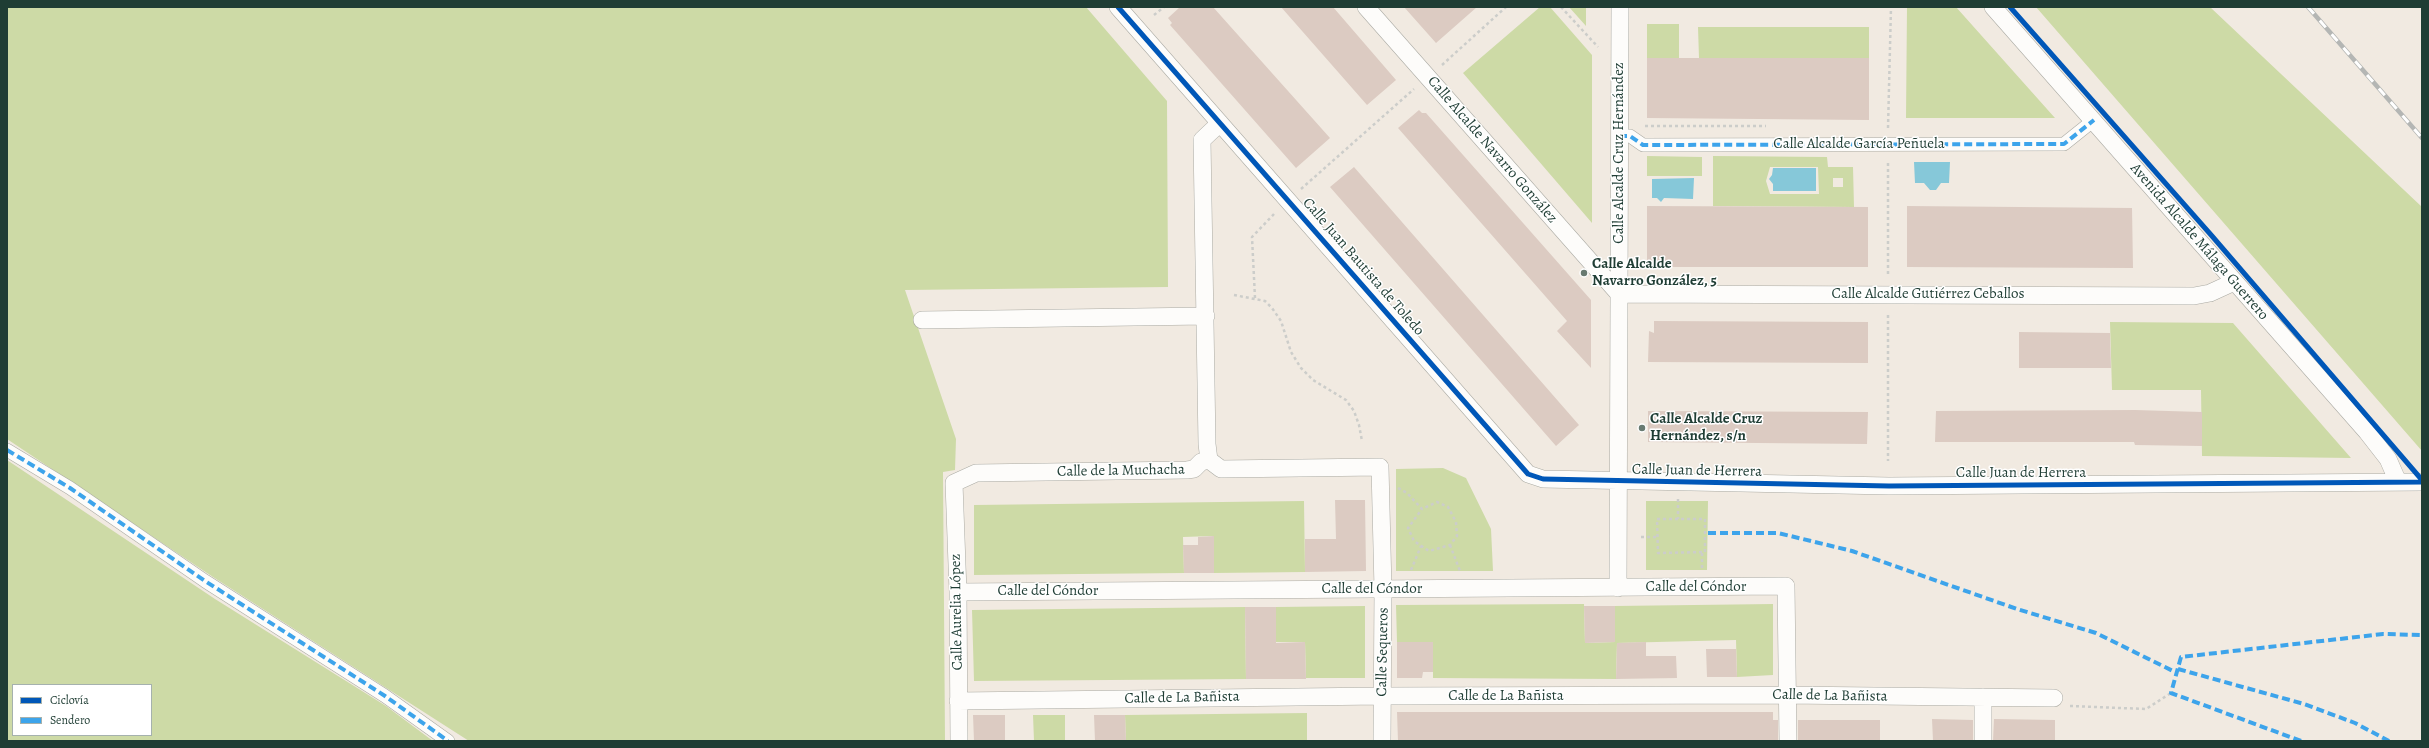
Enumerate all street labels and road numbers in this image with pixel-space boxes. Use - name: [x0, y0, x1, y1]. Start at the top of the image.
- street label: Calle Alcalde Cruz Hernández: [1610, 62, 1628, 244]
- street label: Calle Alcalde Navarro González: [1423, 73, 1561, 227]
- street label: Calle Alcalde García Peñuela: [1773, 135, 1945, 153]
- street label: Avenida Alcalde Málaga Guerrero: [2126, 160, 2272, 324]
- street label: Calle Juan Bautista de Toledo: [1298, 194, 1428, 340]
- street label: Calle Alcalde Gutiérrez Ceballos: [1831, 285, 2025, 303]
- street label: Calle de la Muchacha: [1057, 461, 1185, 481]
- street label: Calle Juan de Herrera: [1632, 461, 1762, 481]
- street label: Calle Juan de Herrera: [1956, 464, 2086, 482]
- street label: Calle Aurelia López: [947, 553, 967, 671]
- street label: Calle del Cóndor: [1646, 578, 1746, 596]
- street label: Calle del Cóndor: [1322, 580, 1422, 598]
- street label: Calle del Cóndor: [998, 582, 1098, 600]
- street label: Calle Sequeros: [1373, 607, 1393, 697]
- street label: Calle de La Bañista: [1772, 686, 1888, 706]
- street label: Calle de La Bañista: [1448, 687, 1564, 705]
- street label: Calle de La Bañista: [1124, 688, 1240, 708]

